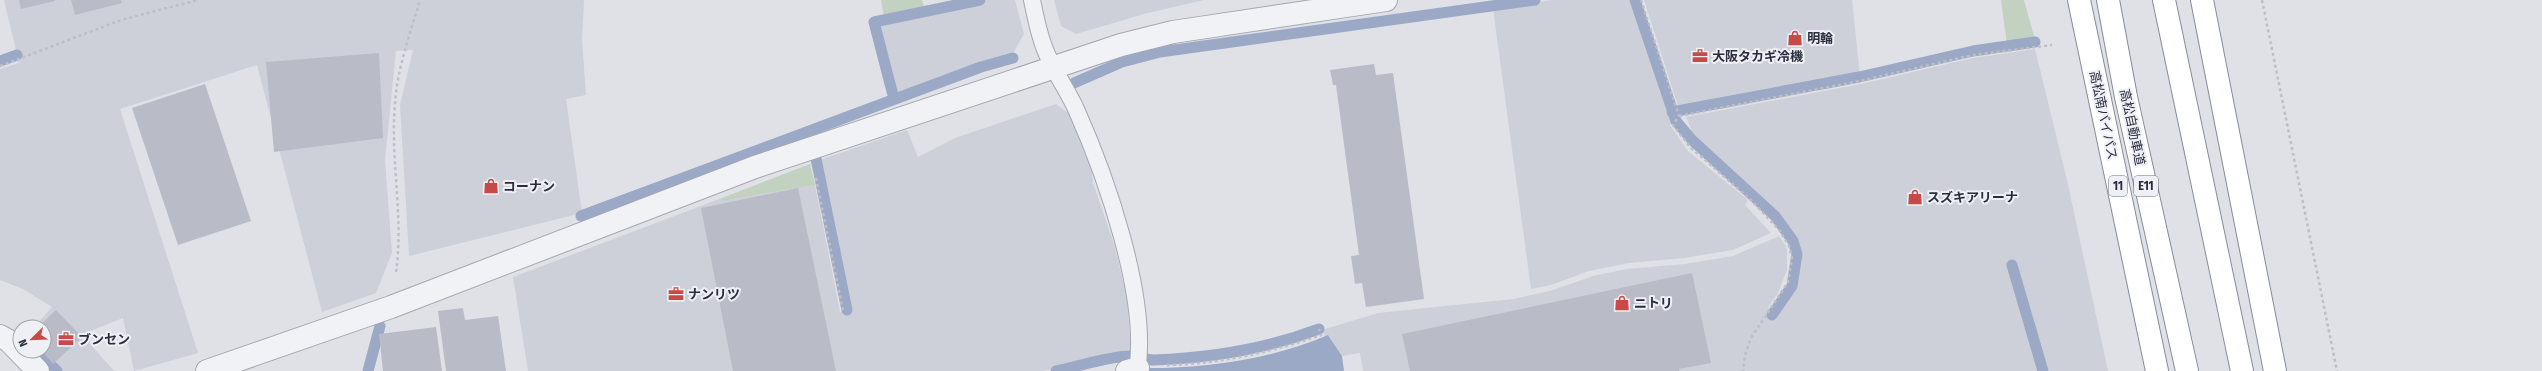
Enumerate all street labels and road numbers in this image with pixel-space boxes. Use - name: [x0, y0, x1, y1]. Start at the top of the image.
- street label: 高松南バイパス: [2087, 69, 2120, 161]
- street label: 高松自動車道: [2117, 87, 2148, 167]
- road number: 11: [2109, 176, 2127, 196]
- road number: E11: [2134, 176, 2158, 196]

